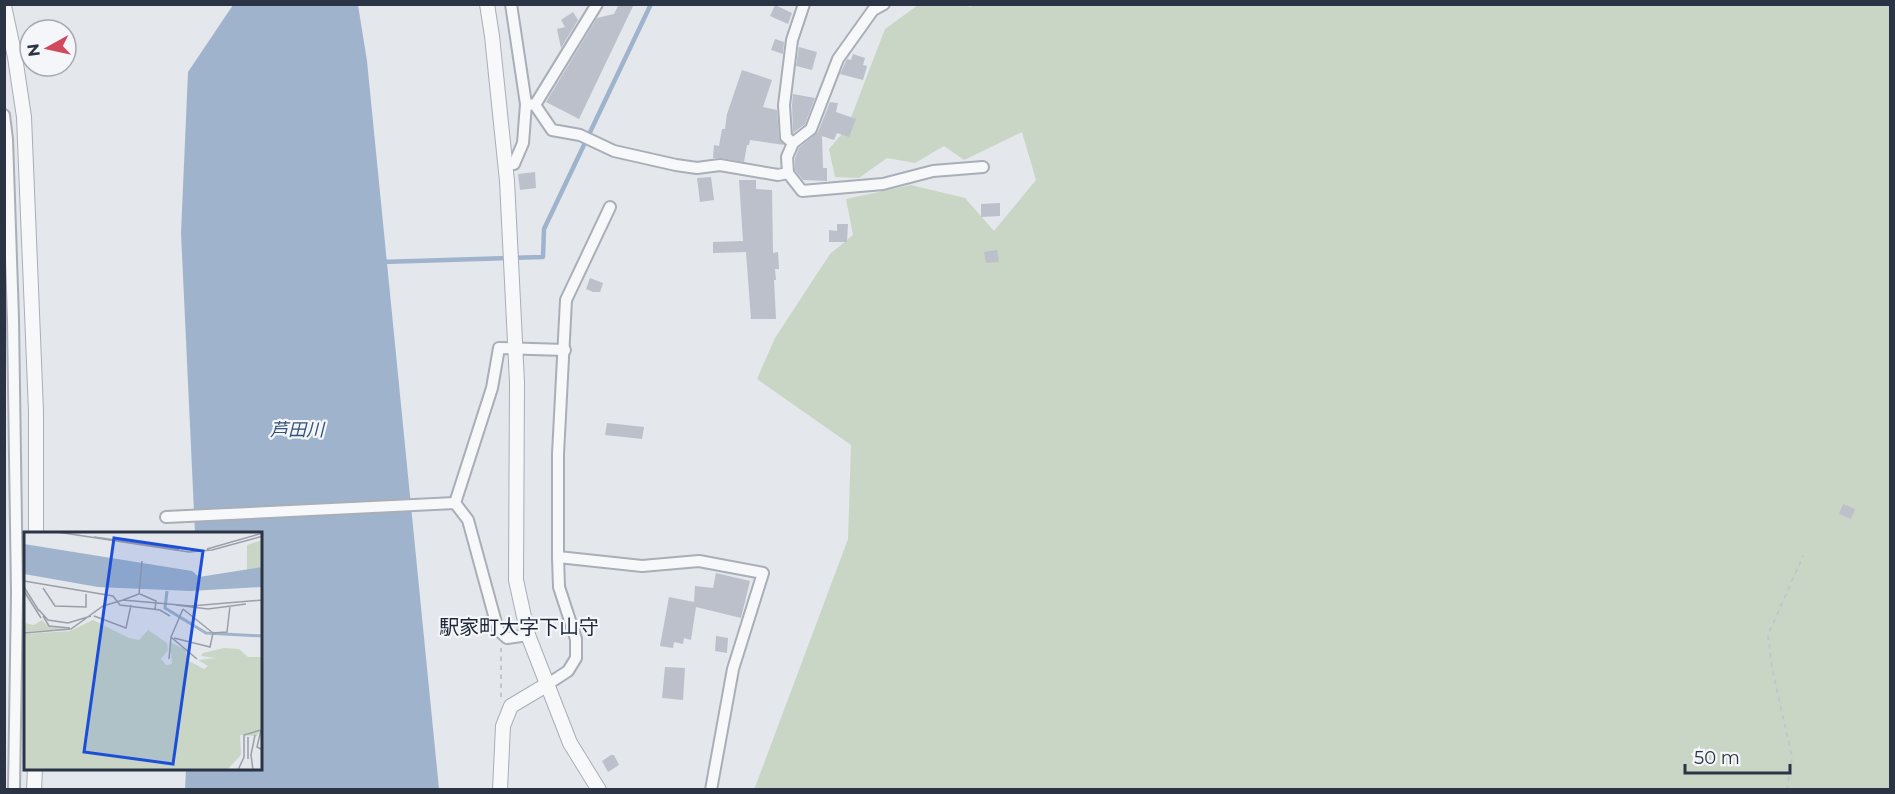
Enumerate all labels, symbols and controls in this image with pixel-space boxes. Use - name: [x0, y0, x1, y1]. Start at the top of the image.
- north arrow: [18, 18, 78, 78]
- text: N: [23, 42, 44, 58]
- water label: 芦田川: [270, 419, 326, 441]
- inset map: [24, 532, 262, 770]
- district label: 駅家町大字下山守: [439, 615, 599, 639]
- scale bar: [1685, 737, 1790, 775]
- text: 50 m: [1694, 747, 1740, 769]

